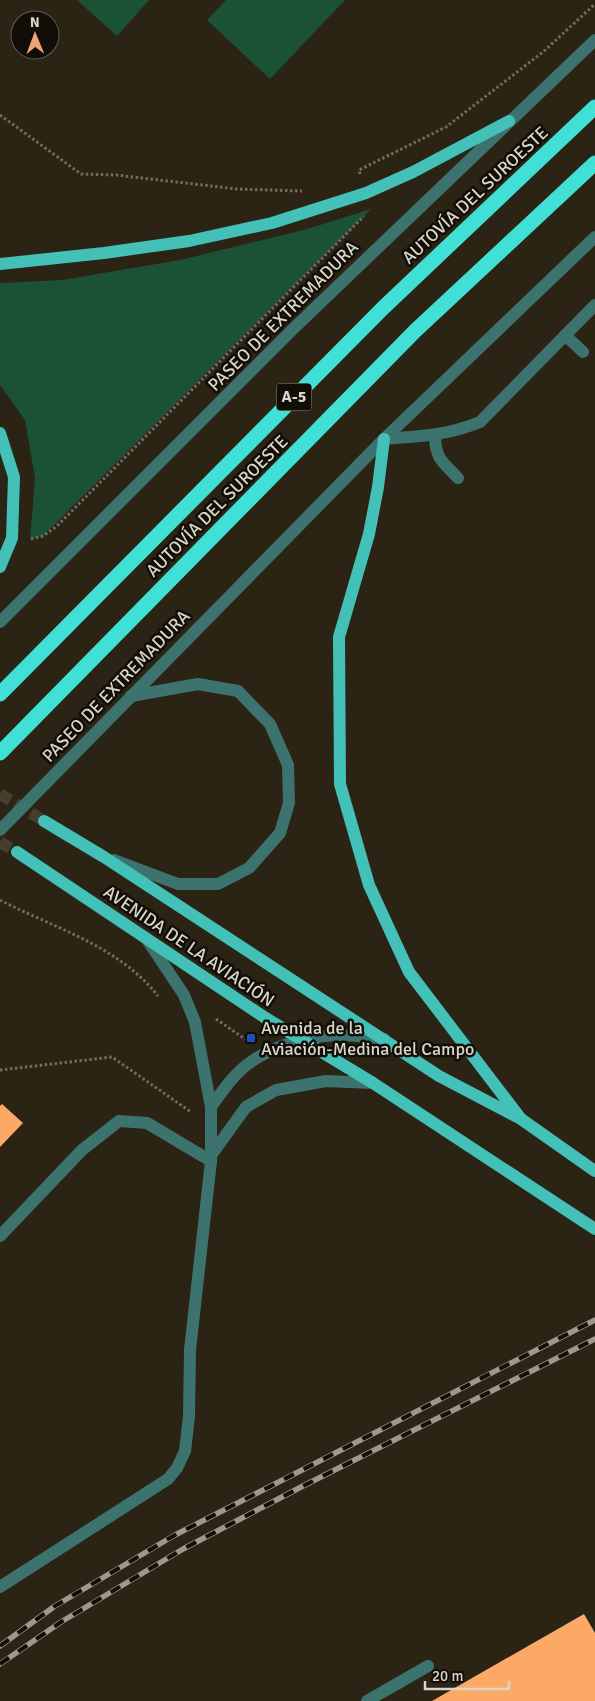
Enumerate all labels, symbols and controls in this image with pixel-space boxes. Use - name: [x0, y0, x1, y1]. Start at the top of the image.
- north arrow: [10, 10, 60, 60]
- text: N: [30, 14, 40, 31]
- street label: AUTOVÍA DEL SUROESTE: [397, 122, 553, 268]
- street label: PASEO DE EXTREMADURA: [203, 236, 363, 396]
- road number: A-5: [276, 384, 312, 411]
- street label: AUTOVÍA DEL SUROESTE: [142, 431, 292, 581]
- street label: PASEO DE EXTREMADURA: [37, 605, 195, 767]
- street label: AVENIDA DE LA AVIACIÓN: [99, 881, 279, 1011]
- place label: Avenida de la Aviación-Medina del Campo: [261, 1017, 474, 1060]
- marker: Avenida de la Aviación-Medina del Campo: [245, 1032, 257, 1044]
- scale bar: [425, 1658, 509, 1690]
- text: 20 m: [432, 1667, 463, 1685]

